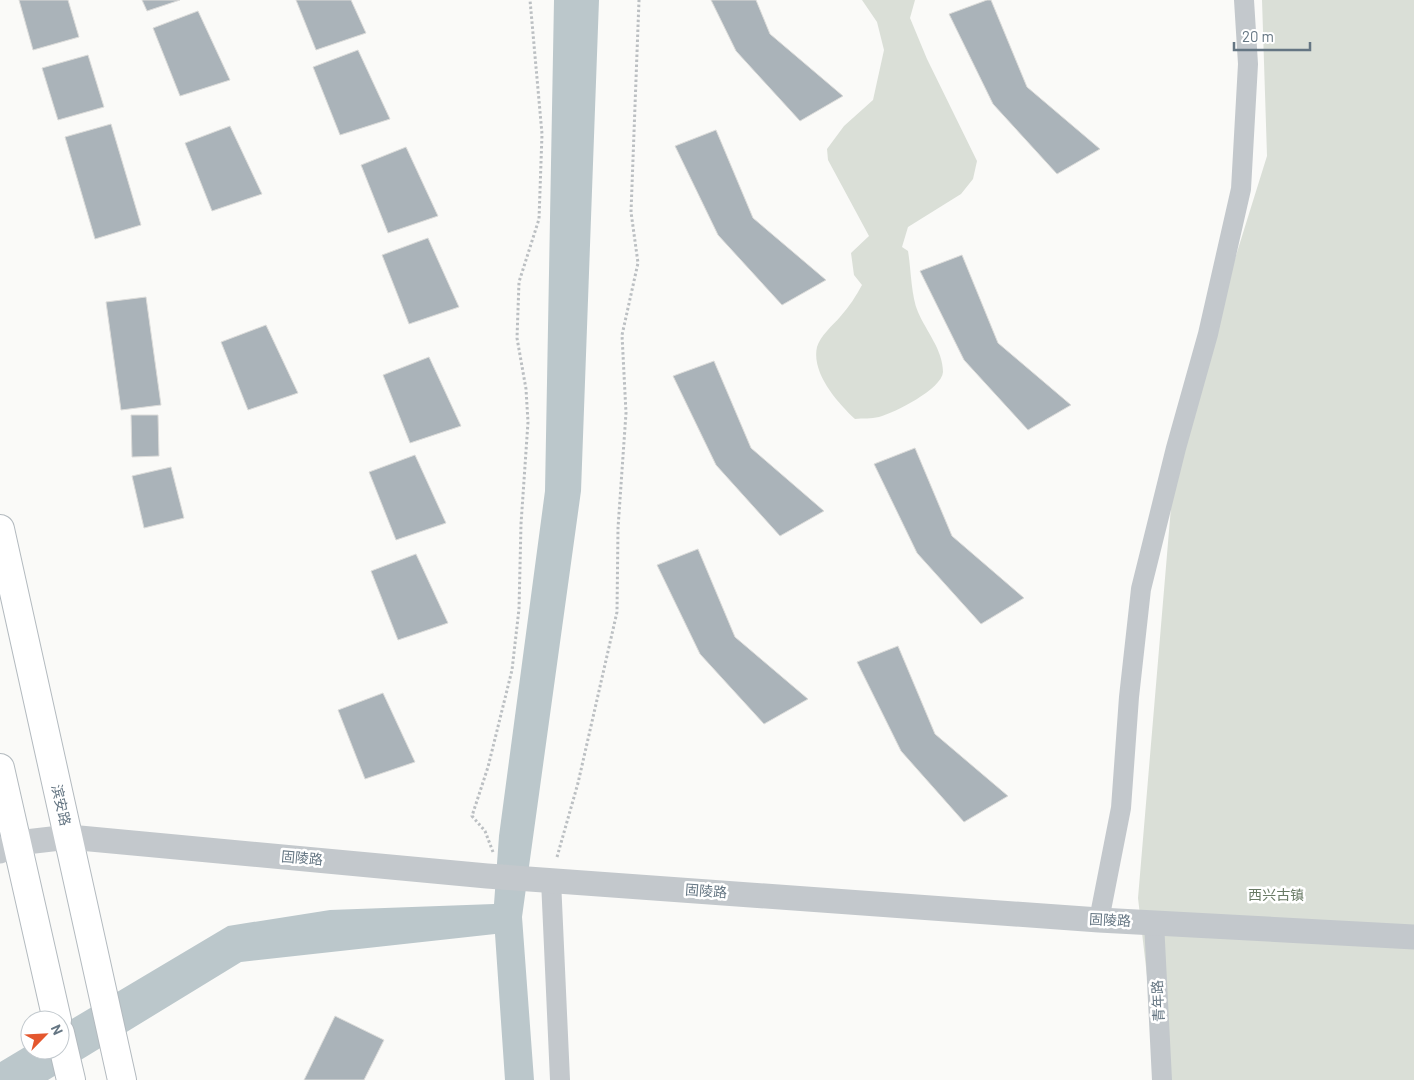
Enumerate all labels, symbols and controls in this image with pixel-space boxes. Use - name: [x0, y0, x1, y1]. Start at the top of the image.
- scale bar: [1234, 20, 1310, 52]
- text: 20 m: [1242, 27, 1274, 45]
- street label: 滨安路: [48, 783, 74, 827]
- street label: 固陵路: [280, 847, 324, 868]
- street label: 固陵路: [684, 881, 728, 900]
- park label: 西兴古镇: [1248, 886, 1304, 903]
- street label: 固陵路: [1089, 910, 1131, 929]
- street label: 青年路: [1148, 980, 1167, 1022]
- north arrow: [20, 1010, 70, 1060]
- text: N: [48, 1022, 67, 1037]

